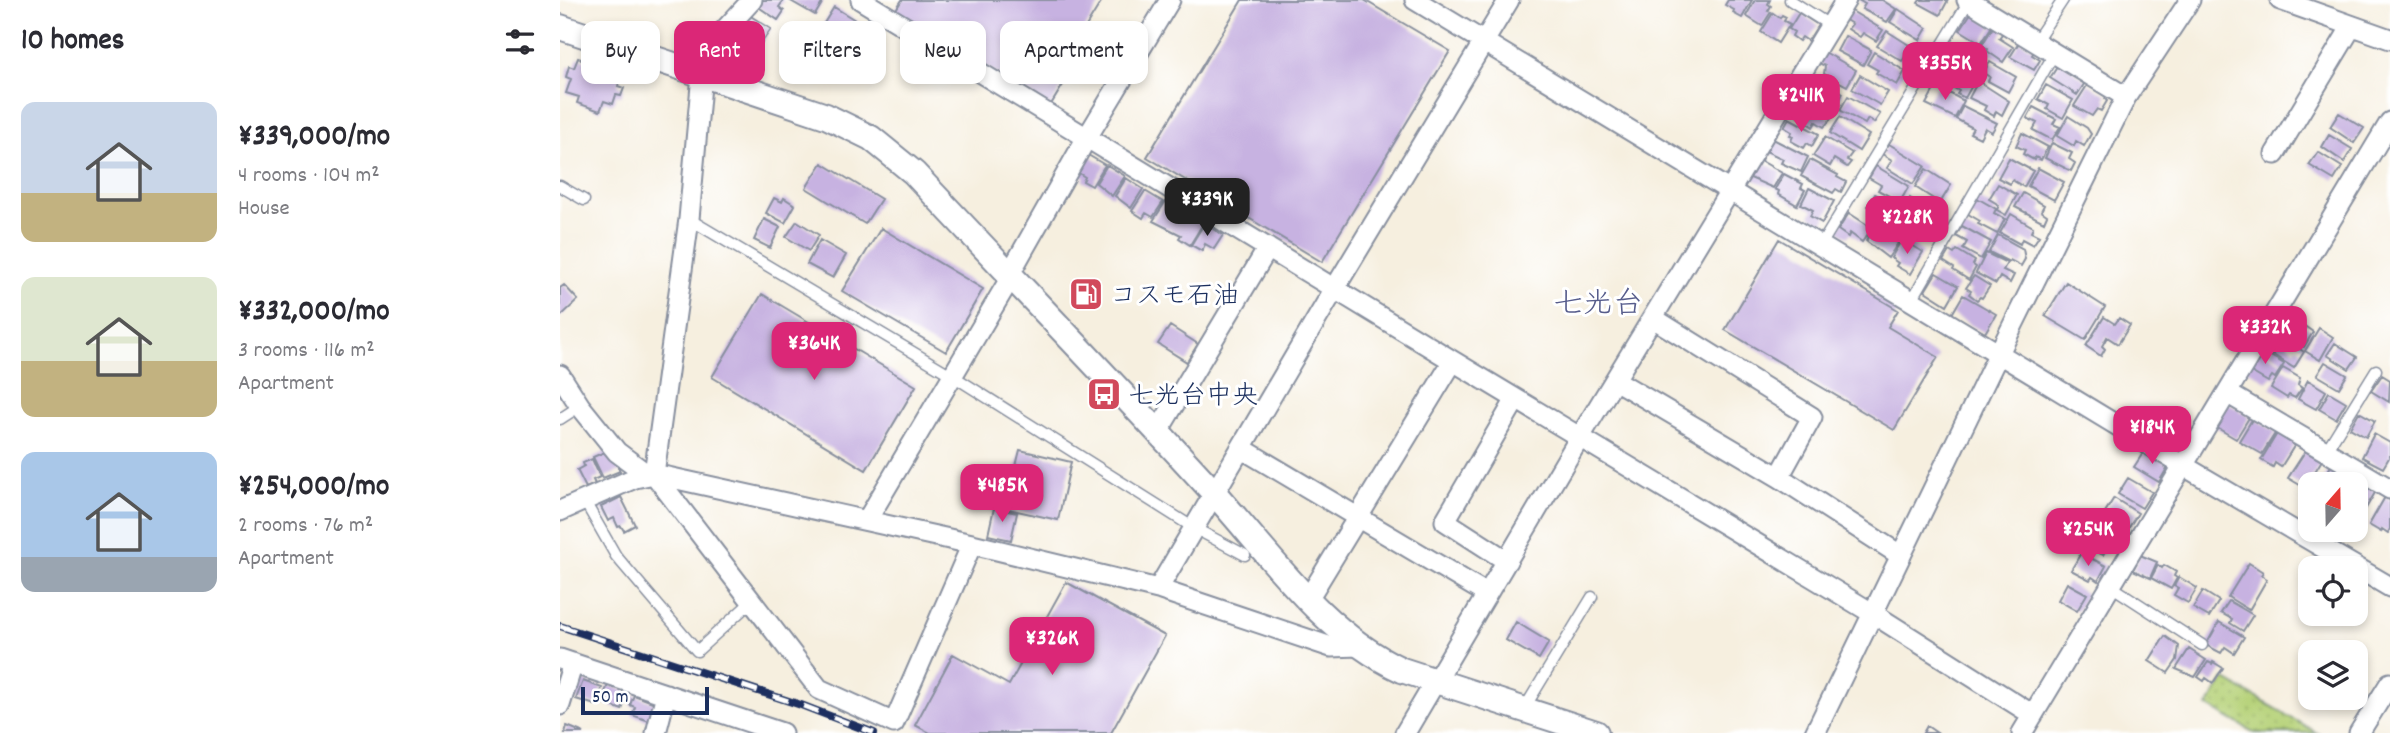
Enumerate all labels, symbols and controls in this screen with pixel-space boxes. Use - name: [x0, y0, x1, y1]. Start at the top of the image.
- text: 10 homes: [21, 21, 124, 64]
- chip: Buy: [581, 21, 660, 84]
- chip: Rent: [674, 21, 765, 84]
- chip: Filters: [779, 21, 886, 84]
- chip: New: [900, 21, 986, 84]
- chip: Apartment: [1000, 21, 1148, 84]
- icon: filters: [501, 23, 539, 61]
- pin: ¥355K: [1896, 42, 1994, 102]
- text: ¥355K: [1918, 48, 1972, 81]
- pin: ¥241K: [1752, 74, 1850, 134]
- text: ¥241K: [1778, 80, 1824, 113]
- text: ¥339,000/mo: [238, 117, 390, 160]
- icon: home: [77, 130, 161, 214]
- text: 4 rooms · 104 m²: [238, 160, 380, 193]
- pin: ¥339K: [1158, 178, 1256, 238]
- text: ¥339K: [1181, 184, 1233, 217]
- text: House: [238, 193, 290, 226]
- pin: ¥228K: [1858, 196, 1956, 256]
- text: ¥228K: [1881, 202, 1933, 235]
- fuel station icon: コスモ石油: [1067, 275, 1105, 313]
- place label: コスモ石油: [1110, 279, 1239, 316]
- district label: 七光台: [1553, 285, 1643, 328]
- text: ¥332,000/mo: [238, 292, 390, 335]
- icon: home: [77, 305, 161, 389]
- pin: ¥332K: [2216, 306, 2314, 366]
- text: ¥332K: [2239, 312, 2291, 345]
- pin: ¥364K: [765, 322, 863, 382]
- text: ¥364K: [788, 328, 840, 361]
- text: 3 rooms · 116 m²: [238, 335, 375, 368]
- text: Apartment: [238, 368, 334, 401]
- bus stop icon: 七光台中央: [1085, 375, 1123, 413]
- place label: 七光台中央: [1128, 379, 1258, 416]
- pin: ¥184K: [2103, 406, 2201, 466]
- text: ¥184K: [2129, 412, 2175, 445]
- pin: ¥485K: [953, 464, 1051, 524]
- text: ¥254,000/mo: [238, 467, 389, 510]
- text: ¥485K: [976, 470, 1028, 503]
- north arrow: [2298, 472, 2368, 542]
- map controls: [2298, 472, 2368, 710]
- icon: home: [77, 480, 161, 564]
- pin: ¥254K: [2039, 508, 2137, 568]
- text: 2 rooms · 76 m²: [238, 510, 373, 543]
- text: ¥254K: [2062, 514, 2114, 547]
- text: Apartment: [238, 543, 334, 576]
- button: locate: [2298, 556, 2368, 626]
- pin: ¥326K: [1003, 618, 1101, 677]
- text: ¥326K: [1025, 623, 1079, 656]
- button: layers: [2298, 640, 2368, 710]
- scale bar: [581, 684, 709, 716]
- text: 50 m: [592, 685, 629, 712]

